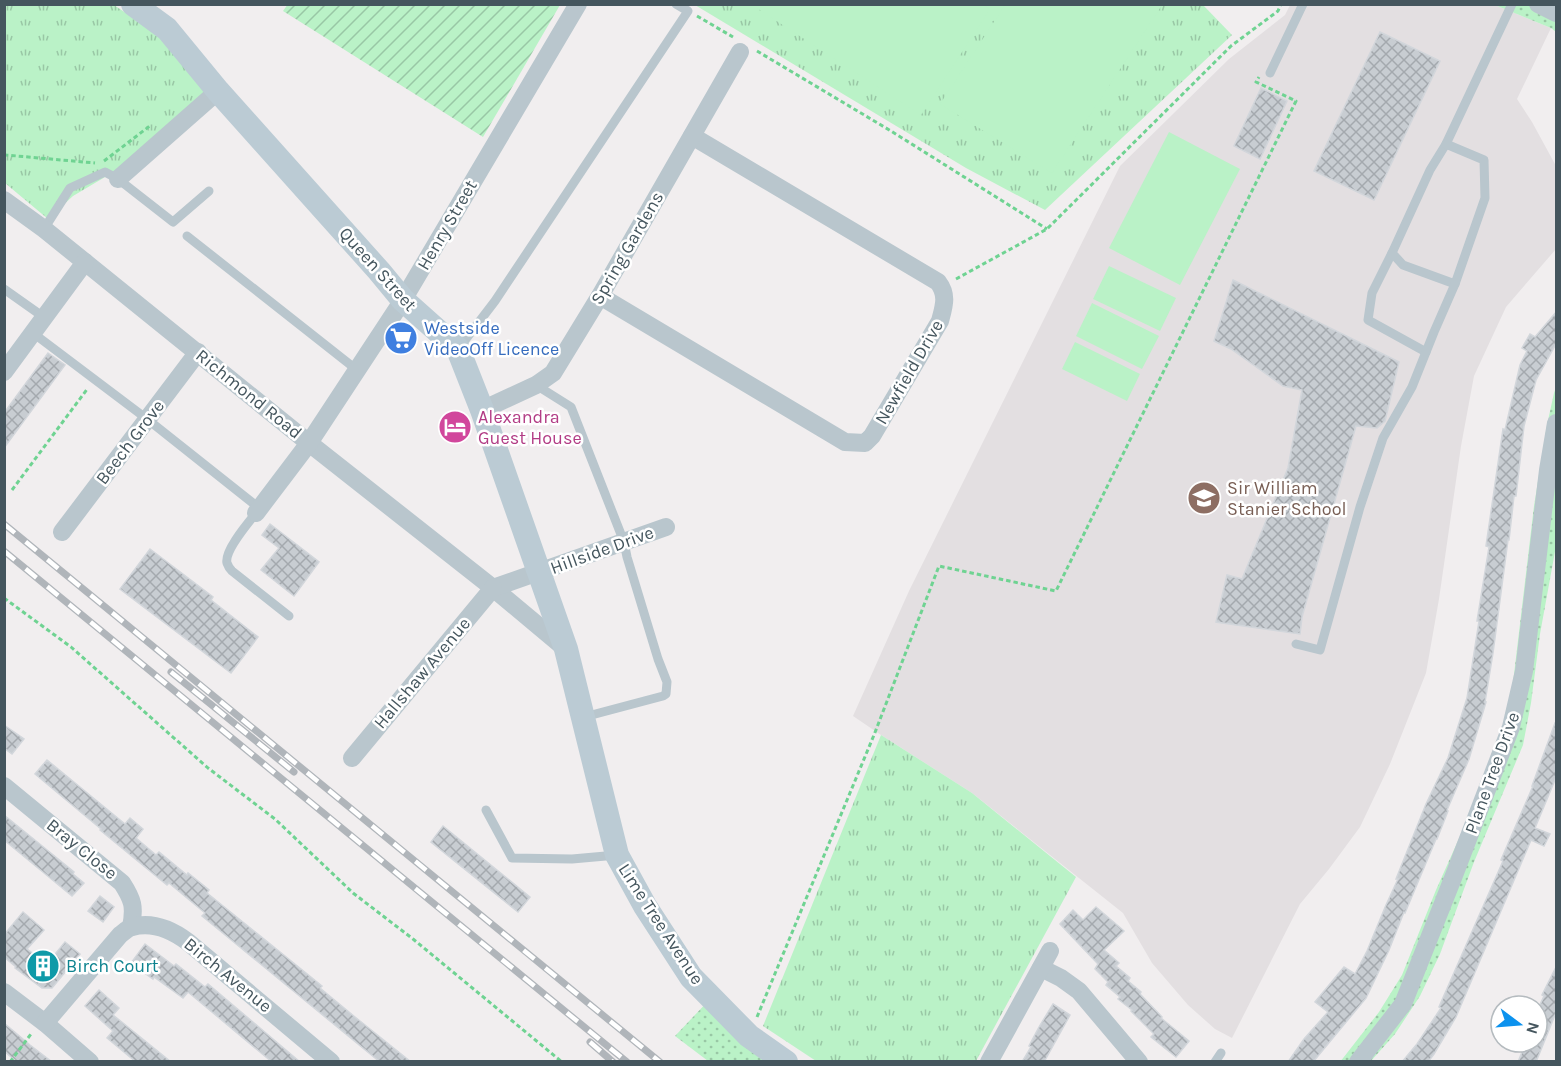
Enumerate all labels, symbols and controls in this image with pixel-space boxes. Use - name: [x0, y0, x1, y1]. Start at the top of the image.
- street label: Henry Street: [412, 176, 482, 274]
- street label: Spring Gardens: [586, 188, 668, 308]
- street label: Queen Street: [334, 222, 422, 316]
- street label: Newfield Drive: [870, 316, 948, 428]
- place label: Westside VideoOff Licence: [424, 317, 559, 360]
- supermarket icon: Westside VideoOff Licence: [383, 320, 419, 356]
- street label: Richmond Road: [191, 344, 307, 444]
- street label: Beech Grove: [91, 395, 169, 489]
- place label: Alexandra Guest House: [478, 406, 582, 449]
- hotel icon: Alexandra Guest House: [437, 409, 473, 445]
- place label: Sir William Stanier School: [1227, 477, 1347, 520]
- school or university icon: Sir William Stanier School: [1186, 480, 1222, 516]
- street label: Hillside Drive: [547, 521, 657, 579]
- street label: Hallshaw Avenue: [369, 613, 475, 733]
- street label: Plane Tree Drive: [1460, 709, 1524, 837]
- street label: Bray Close: [42, 814, 122, 884]
- street label: Lime Tree Avenue: [614, 859, 708, 989]
- street label: Birch Avenue: [180, 933, 276, 1017]
- building icon: Birch Court: [25, 948, 61, 984]
- place label: Birch Court: [66, 955, 159, 977]
- north arrow: [1489, 994, 1549, 1054]
- text: N: [1522, 1020, 1544, 1036]

